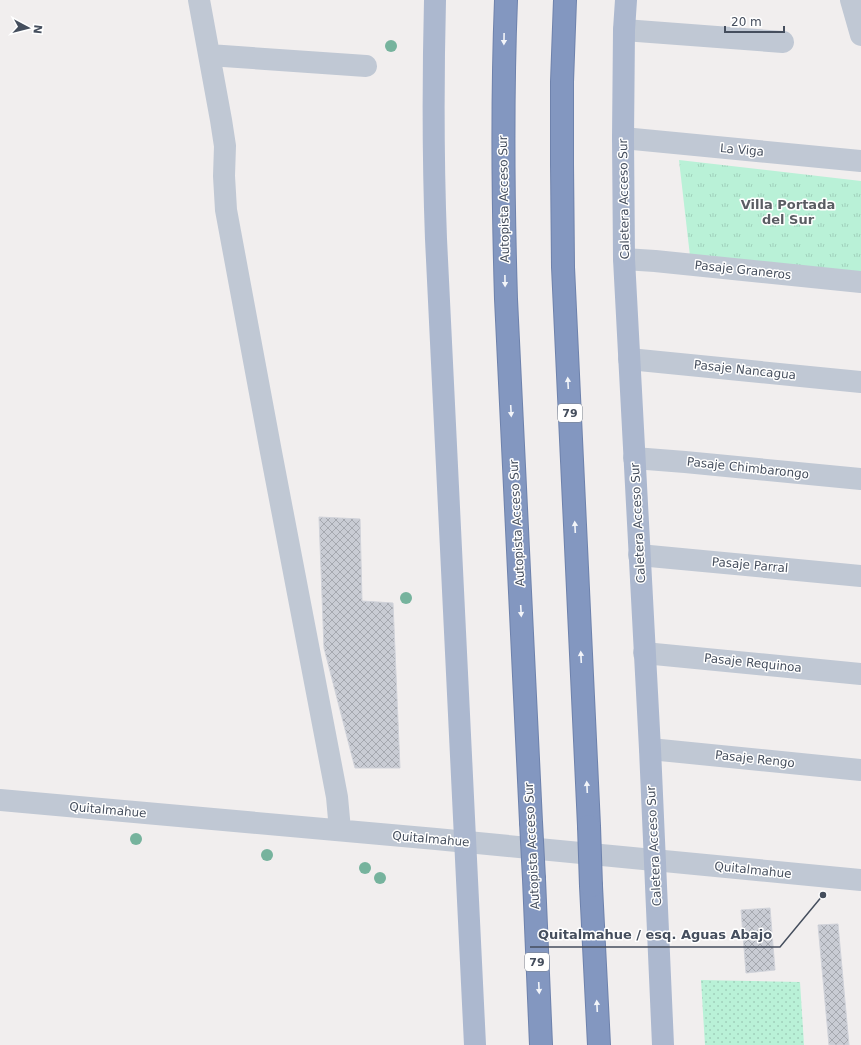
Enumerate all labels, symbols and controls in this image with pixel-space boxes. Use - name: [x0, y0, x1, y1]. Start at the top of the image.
- north arrow: [8, 8, 48, 48]
- scale bar: [725, 8, 784, 34]
- text: 20 m: [731, 15, 762, 29]
- text: N: [30, 24, 44, 35]
- one-way arrow: [501, 33, 507, 46]
- street label: Autopista Acceso Sur: [496, 135, 512, 263]
- street label: Caletera Acceso Sur: [616, 138, 632, 260]
- street label: La Viga: [719, 141, 765, 159]
- district label: Villa Portada del Sur: [741, 197, 835, 227]
- street label: Pasaje Graneros: [694, 258, 792, 282]
- one-way arrow: [502, 275, 509, 287]
- street label: Pasaje Nancagua: [693, 358, 797, 382]
- one-way arrow: [565, 377, 572, 389]
- road number: 79: [558, 404, 582, 422]
- one-way arrow: [508, 405, 514, 418]
- street label: Pasaje Chimbarongo: [686, 455, 810, 481]
- street label: Autopista Acceso Sur: [507, 459, 527, 587]
- street label: Caletera Acceso Sur: [628, 462, 648, 584]
- one-way arrow: [572, 520, 578, 533]
- street label: Pasaje Parral: [711, 555, 789, 575]
- one-way arrow: [517, 605, 524, 617]
- one-way arrow: [578, 651, 585, 663]
- street label: Pasaje Requinoa: [703, 651, 803, 675]
- street label: Pasaje Rengo: [715, 748, 795, 770]
- one-way arrow: [584, 781, 591, 793]
- street label: Autopista Acceso Sur: [522, 782, 542, 910]
- street label: Caletera Acceso Sur: [644, 785, 664, 907]
- street label: Quitalmahue: [69, 800, 147, 820]
- street label: Quitalmahue: [392, 829, 470, 849]
- street label: Quitalmahue: [714, 859, 792, 881]
- callout: Quitalmahue / esq. Aguas Abajo: [530, 922, 780, 947]
- text: Quitalmahue / esq. Aguas Abajo: [538, 927, 772, 942]
- road number: 79: [525, 953, 549, 971]
- one-way arrow: [535, 982, 542, 994]
- one-way arrow: [594, 999, 600, 1012]

